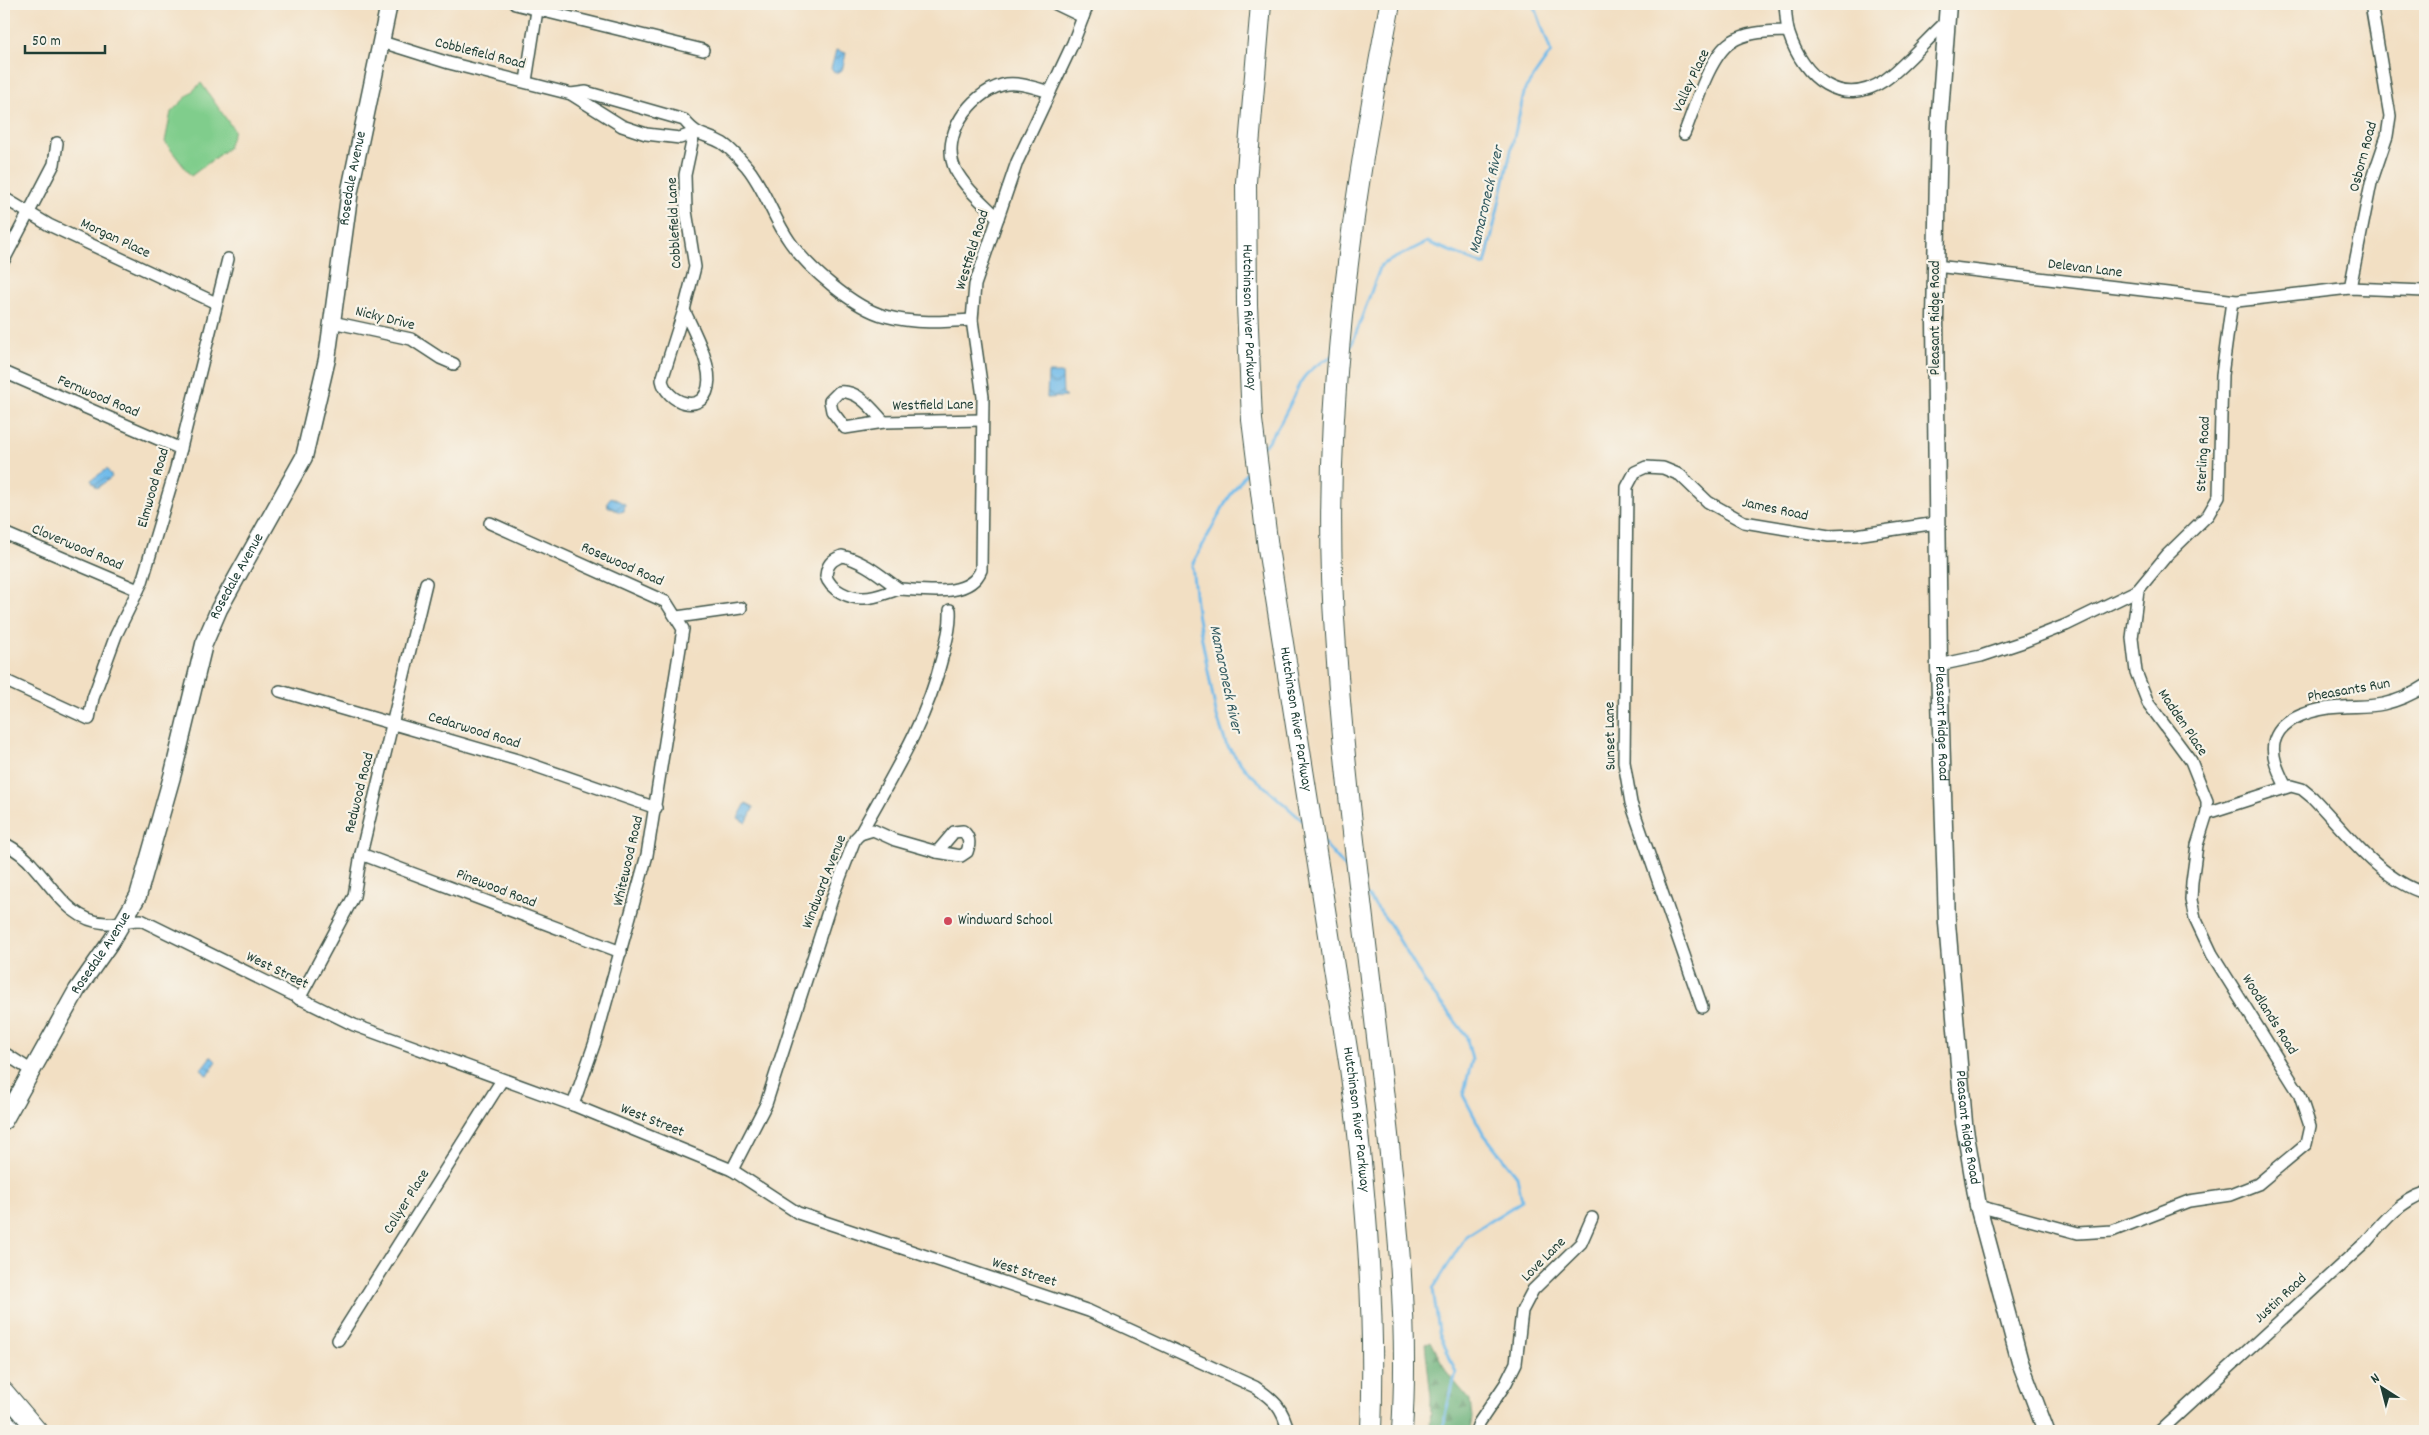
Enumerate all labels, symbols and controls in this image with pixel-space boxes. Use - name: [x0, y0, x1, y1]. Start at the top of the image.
- scale bar: [25, 22, 105, 54]
- text: 50 m: [32, 31, 61, 53]
- street label: Cobblefield Road: [432, 32, 528, 76]
- street label: Valley Place: [1668, 45, 1716, 116]
- street label: Osborn Road: [2344, 119, 2384, 195]
- street label: Rosedale Avenue: [334, 129, 373, 227]
- water label: Mamaroneck River: [1463, 142, 1511, 256]
- street label: Cobblefield Lane: [662, 176, 688, 269]
- street label: Westfield Road: [950, 207, 996, 293]
- street label: Morgan Place: [76, 213, 154, 265]
- street label: Hutchinson River Parkway: [1236, 244, 1262, 392]
- street label: Delevan Lane: [2047, 254, 2124, 285]
- street label: Pleasant Ridge Road: [1925, 260, 1947, 376]
- street label: Nicky Drive: [353, 301, 418, 337]
- street label: Fernwood Road: [54, 370, 142, 424]
- street label: Westfield Lane: [892, 394, 974, 418]
- street label: Sterling Road: [2191, 416, 2217, 492]
- street label: Elmwood Road: [132, 445, 176, 531]
- street label: James Road: [1740, 492, 1810, 528]
- street label: Cloverwood Road: [28, 519, 126, 577]
- street label: Rosedale Avenue: [205, 529, 270, 623]
- street label: Rosewood Road: [577, 537, 667, 593]
- water label: Mamaroneck River: [1202, 623, 1248, 737]
- street label: Hutchinson River Parkway: [1273, 645, 1317, 794]
- street label: Pleasant Ridge Road: [1928, 666, 1954, 781]
- street label: Pheasants Run: [2306, 673, 2392, 709]
- street label: Madden Place: [2151, 685, 2213, 761]
- street label: Sunset Lane: [1599, 701, 1623, 770]
- street label: Cedarwood Road: [425, 707, 523, 755]
- street label: Redwood Road: [339, 750, 381, 836]
- street label: Whitewood Road: [608, 814, 650, 908]
- street label: Windward Avenue: [797, 831, 853, 932]
- street label: Pinewood Road: [453, 864, 539, 914]
- street label: Rosedale Avenue: [66, 907, 137, 999]
- place label: Windward School: [958, 910, 1053, 932]
- marker: Windward School: [942, 915, 954, 927]
- street label: West Street: [242, 946, 312, 996]
- street label: Woodlands Road: [2235, 970, 2303, 1060]
- street label: Hutchinson River Parkway: [1336, 1045, 1375, 1194]
- street label: Pleasant Ridge Road: [1949, 1069, 1985, 1186]
- street label: West Street: [617, 1098, 688, 1144]
- street label: Collyer Place: [378, 1165, 436, 1239]
- street label: Love Lane: [1516, 1232, 1572, 1288]
- street label: West Street: [989, 1252, 1060, 1294]
- street label: Justin Road: [2250, 1269, 2312, 1329]
- north arrow: [2356, 1362, 2406, 1412]
- text: N: [2367, 1369, 2384, 1389]

